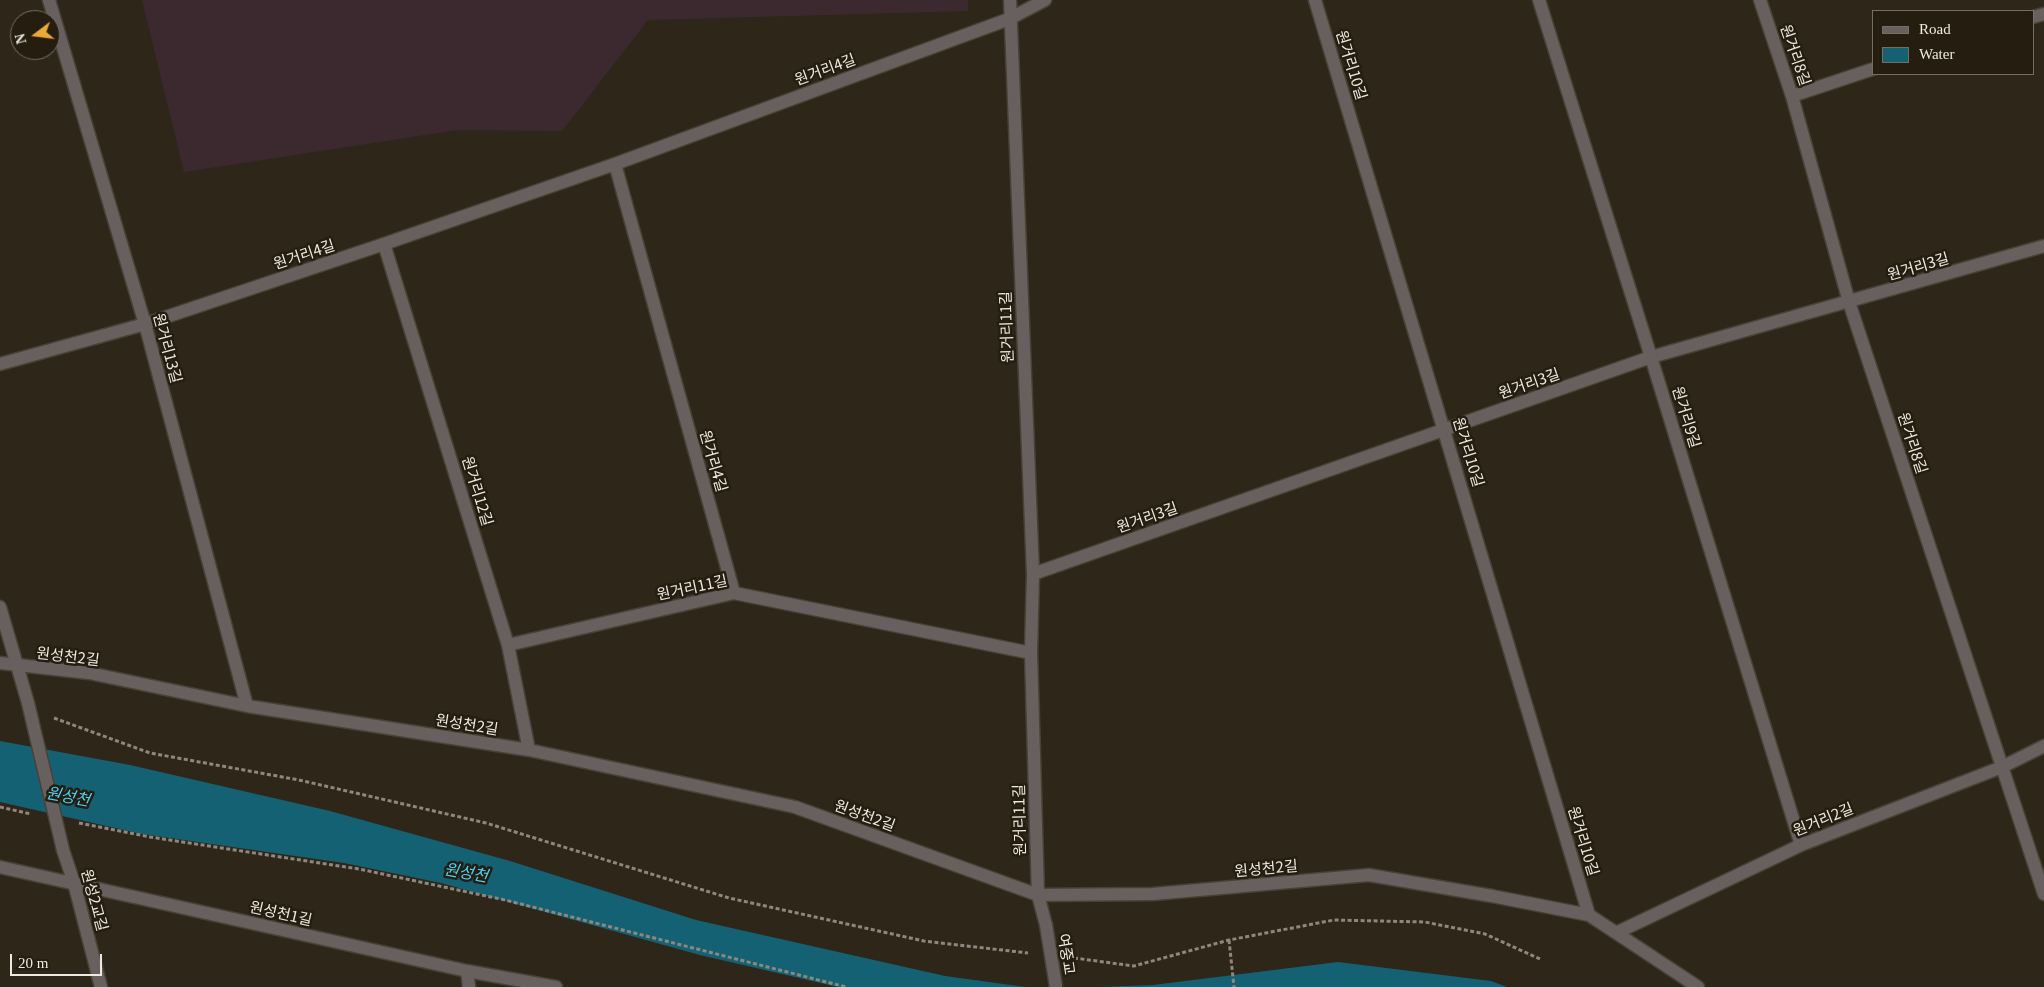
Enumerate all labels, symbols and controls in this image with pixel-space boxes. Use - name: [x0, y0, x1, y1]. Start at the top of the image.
- north arrow: [10, 10, 60, 60]
- legend: [1872, 10, 2034, 75]
- text: Road: [1919, 21, 1951, 37]
- street label: 원거리8길: [1777, 22, 1815, 88]
- street label: 원거리10길: [1333, 28, 1371, 102]
- text: N: [12, 32, 30, 46]
- text: Water: [1919, 46, 1954, 62]
- street label: 원거리4길: [792, 50, 858, 88]
- street label: 원거리4길: [271, 236, 337, 272]
- street label: 원거리3길: [1885, 249, 1951, 283]
- street label: 원거리11길: [996, 291, 1016, 363]
- street label: 원거리13길: [150, 311, 186, 385]
- street label: 원거리3길: [1496, 364, 1562, 402]
- street label: 원거리9길: [1669, 384, 1705, 450]
- street label: 원거리8길: [1895, 410, 1931, 476]
- street label: 원거리10길: [1450, 415, 1488, 489]
- street label: 원거리4길: [697, 428, 731, 494]
- street label: 원거리12길: [459, 454, 497, 528]
- street label: 원거리3길: [1114, 498, 1180, 536]
- street label: 원거리11길: [655, 571, 729, 603]
- street label: 원성천2길: [35, 643, 101, 669]
- street label: 원성천2길: [434, 710, 500, 738]
- water label: 원성천: [44, 782, 92, 810]
- street label: 원거리11길: [1009, 784, 1029, 856]
- street label: 원성천2길: [832, 796, 898, 834]
- street label: 원거리2길: [1790, 799, 1856, 839]
- street label: 원거리10길: [1565, 804, 1603, 878]
- street label: 원성천2길: [1234, 856, 1298, 880]
- water label: 원성천: [443, 859, 489, 885]
- street label: 원성2교길: [78, 867, 112, 933]
- street label: 원성천1길: [248, 897, 314, 929]
- street label: 여중교: [1055, 932, 1079, 976]
- scale bar: [12, 944, 105, 976]
- text: 20 m: [18, 955, 48, 971]

